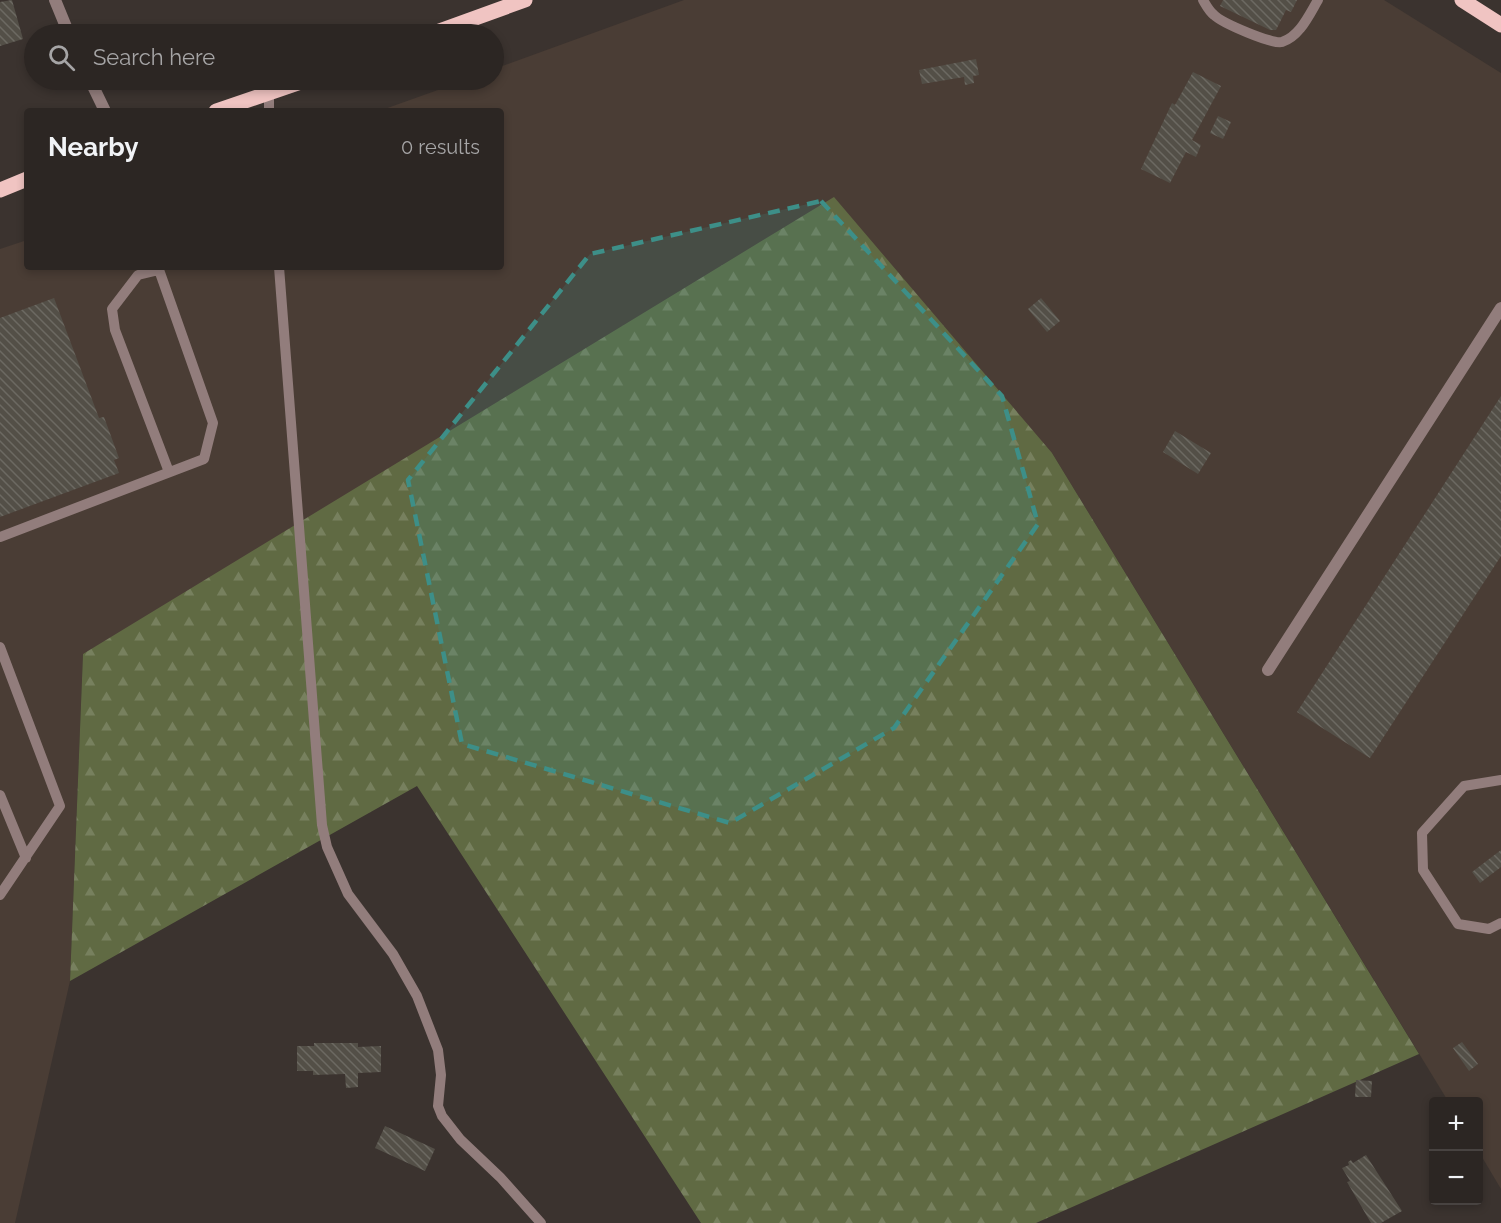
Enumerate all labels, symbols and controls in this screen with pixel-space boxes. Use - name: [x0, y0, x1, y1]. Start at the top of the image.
- search box: [24, 24, 504, 90]
- icon: search: [45, 41, 78, 74]
- text: Search here: [93, 44, 215, 70]
- text: Nearby: [48, 132, 138, 162]
- text: 0 results: [401, 135, 480, 159]
- map controls: [1429, 1097, 1483, 1205]
- button: +: [1429, 1097, 1483, 1151]
- button: −: [1429, 1151, 1483, 1205]

